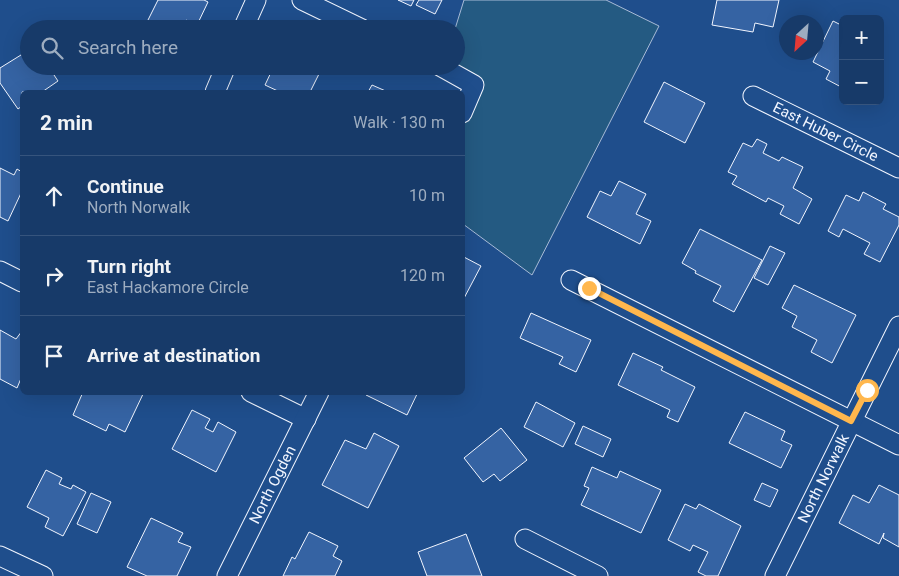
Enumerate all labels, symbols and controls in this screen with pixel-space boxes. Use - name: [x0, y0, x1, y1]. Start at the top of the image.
- north arrow: [779, 15, 824, 60]
- map controls: [839, 15, 884, 105]
- button: +: [839, 15, 884, 60]
- search box: [20, 20, 465, 75]
- icon: search: [38, 34, 66, 62]
- text: Search here: [78, 36, 178, 59]
- button: −: [839, 60, 884, 105]
- street label: East Huber Circle: [770, 98, 881, 165]
- text: 2 min: [40, 111, 93, 135]
- text: Walk · 130 m: [353, 113, 445, 132]
- text: Continue: [87, 175, 164, 198]
- icon: ahead: [40, 182, 68, 210]
- text: 10 m: [409, 186, 445, 205]
- text: North Norwalk: [87, 198, 190, 217]
- text: Turn right: [87, 255, 171, 278]
- icon: right: [40, 262, 68, 290]
- text: 120 m: [400, 266, 445, 285]
- route end: [578, 277, 601, 300]
- text: East Hackamore Circle: [87, 278, 249, 297]
- icon: arrive: [40, 342, 68, 370]
- text: Arrive at destination: [87, 344, 260, 367]
- route start: [856, 379, 879, 402]
- street label: North Norwalk: [794, 431, 853, 526]
- street label: North Ogden: [246, 443, 300, 527]

